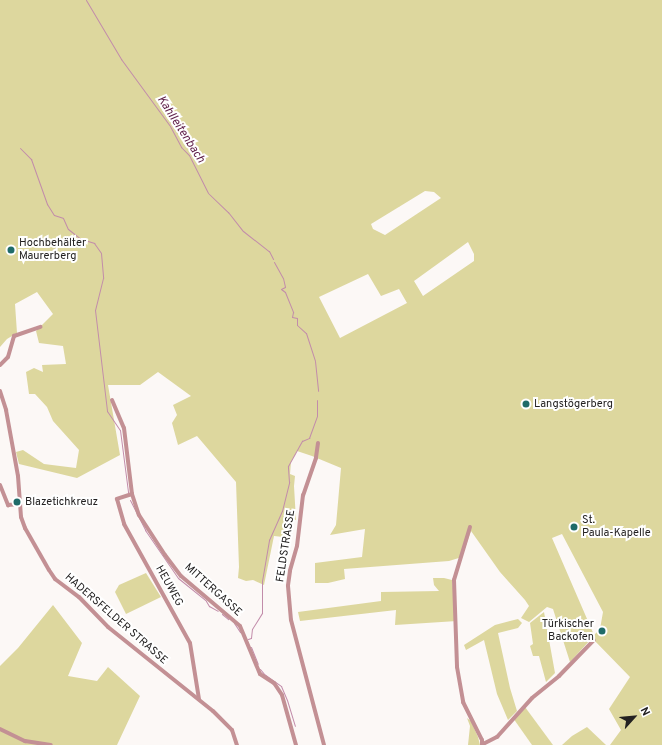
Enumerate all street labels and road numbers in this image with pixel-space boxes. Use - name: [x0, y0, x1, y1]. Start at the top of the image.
- street label: FELDSTRASSE: [274, 509, 298, 583]
- street label: MITTERGASSE: [182, 561, 244, 619]
- street label: HEUWEG: [152, 563, 186, 609]
- street label: HADERSFELDER STRASSE: [62, 571, 170, 667]

